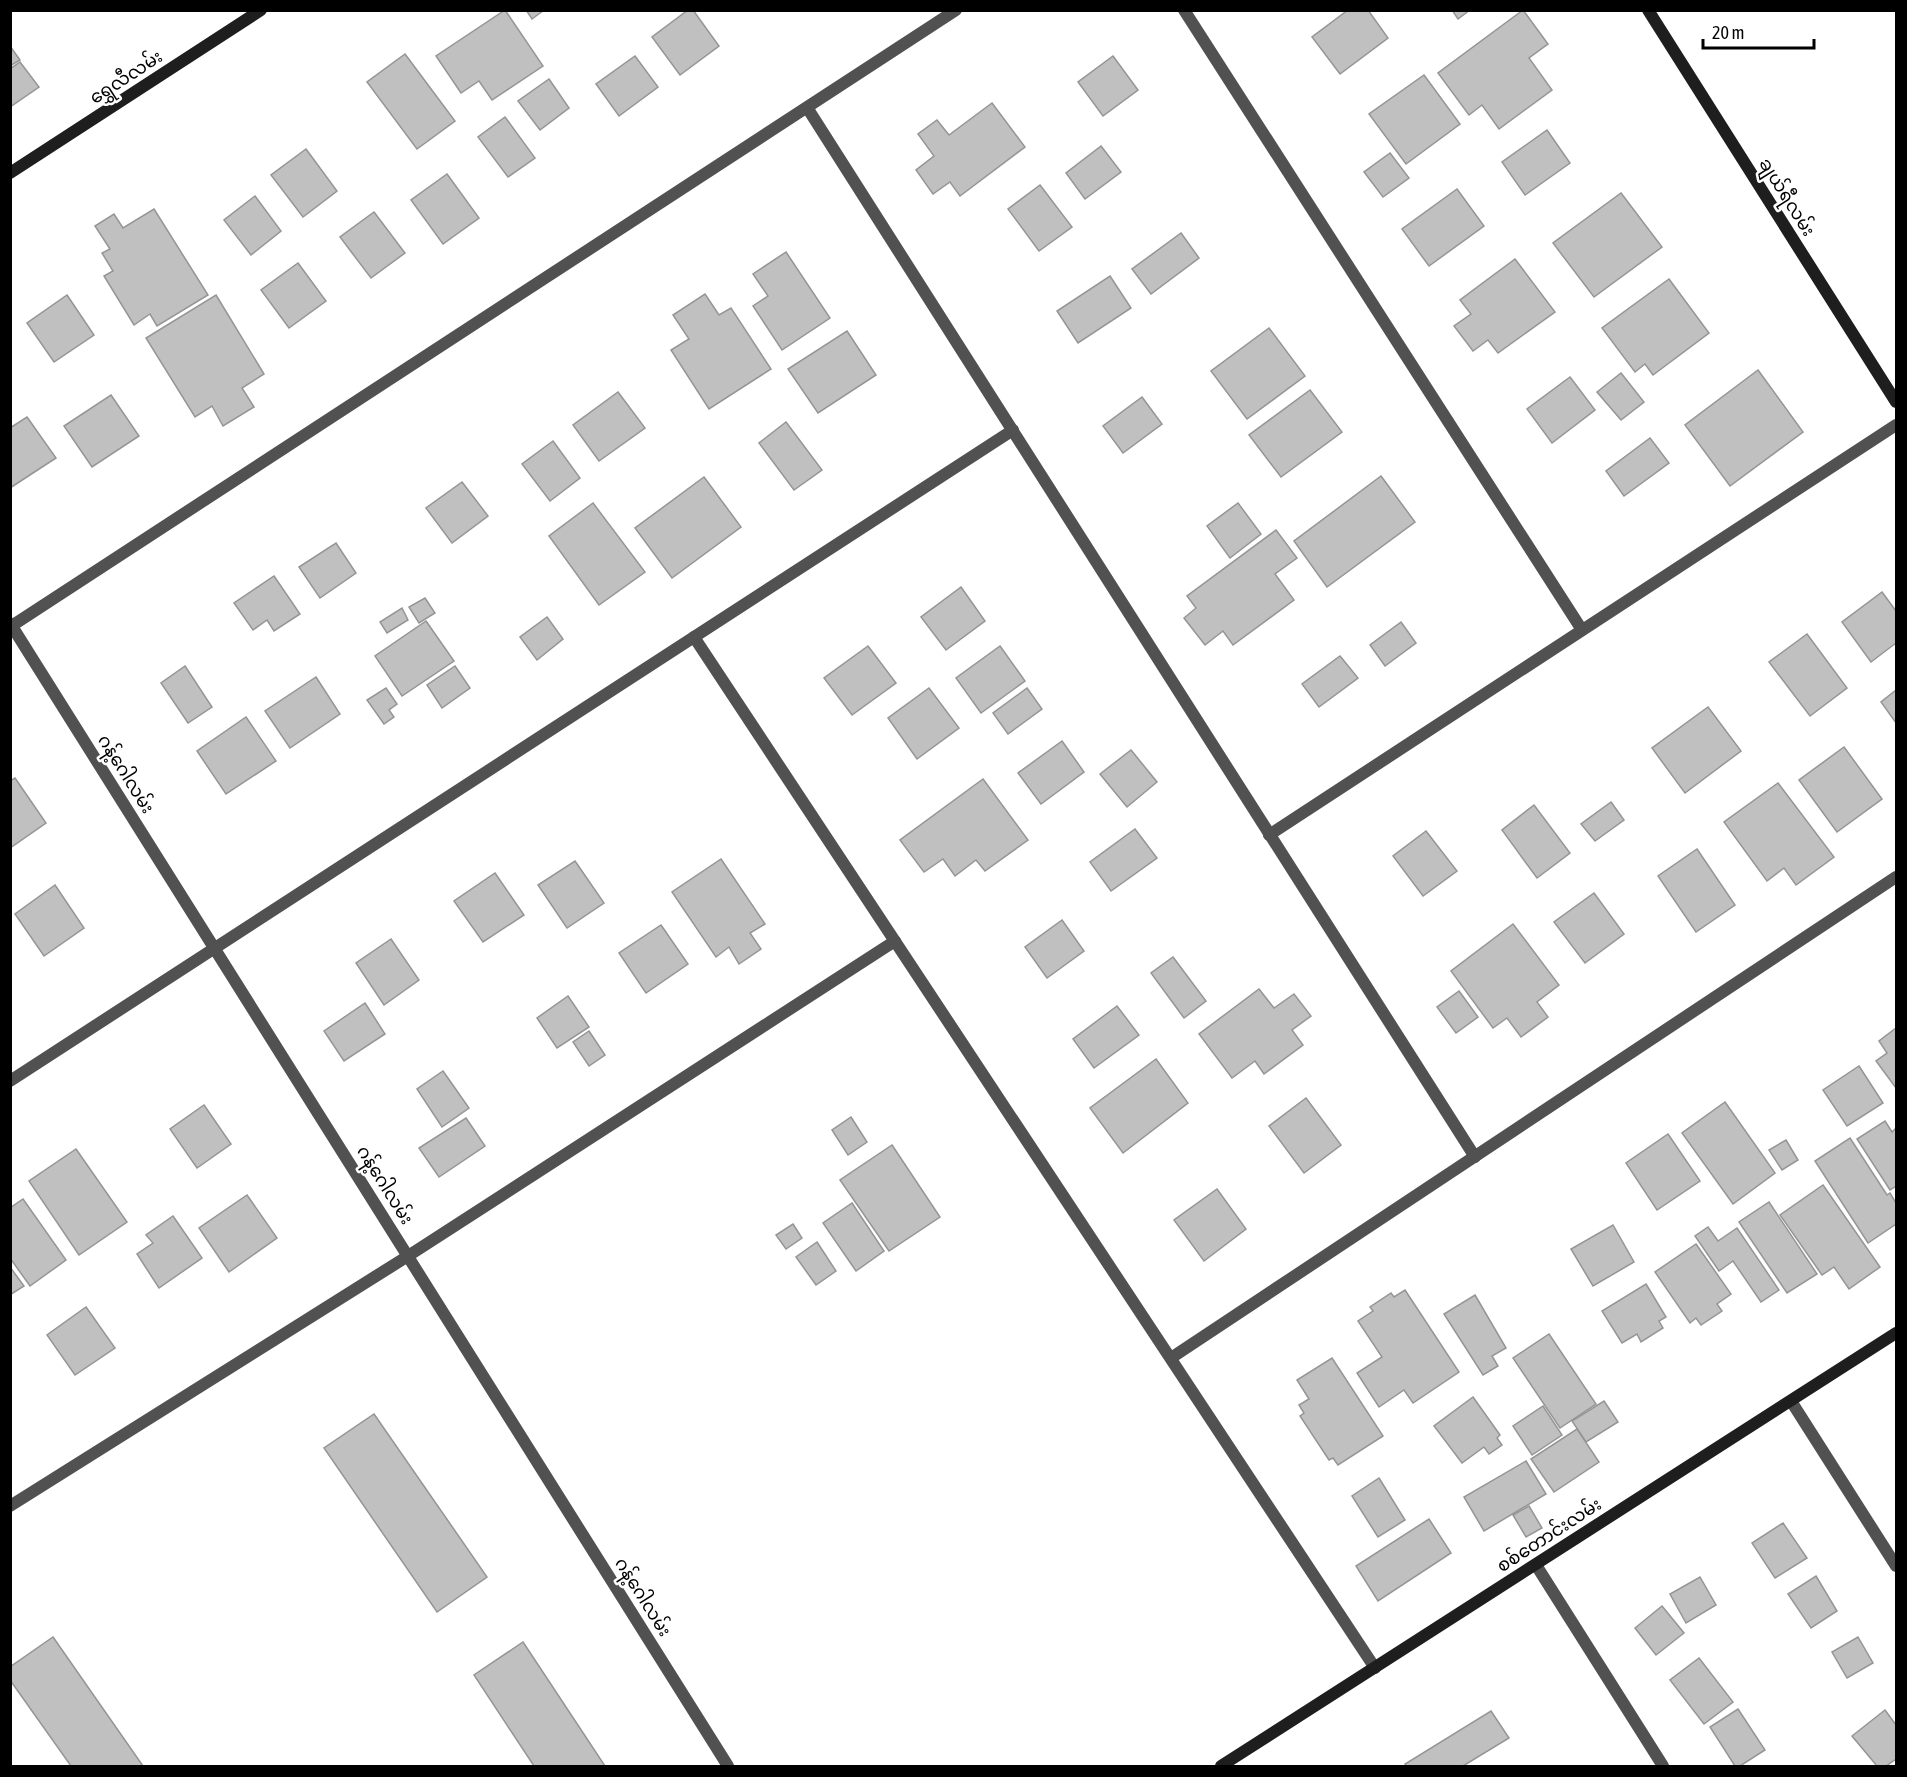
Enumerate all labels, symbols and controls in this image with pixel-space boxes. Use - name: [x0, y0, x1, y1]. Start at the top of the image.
- scale bar: [1703, 12, 1814, 50]
- text: 20 m: [1712, 22, 1744, 43]
- street label: ရွှေလီလမ်း: [84, 43, 169, 112]
- street label: ချယ်ရီလမ်း: [1751, 152, 1822, 242]
- street label: ဂန့်ဂေါလမ်း: [90, 729, 161, 820]
- street label: ဂန့်ဂေါလမ်း: [349, 1140, 420, 1231]
- street label: စစ်တောင်းလမ်း: [1491, 1491, 1605, 1576]
- street label: ဂန့်ဂေါလမ်း: [607, 1552, 678, 1643]

